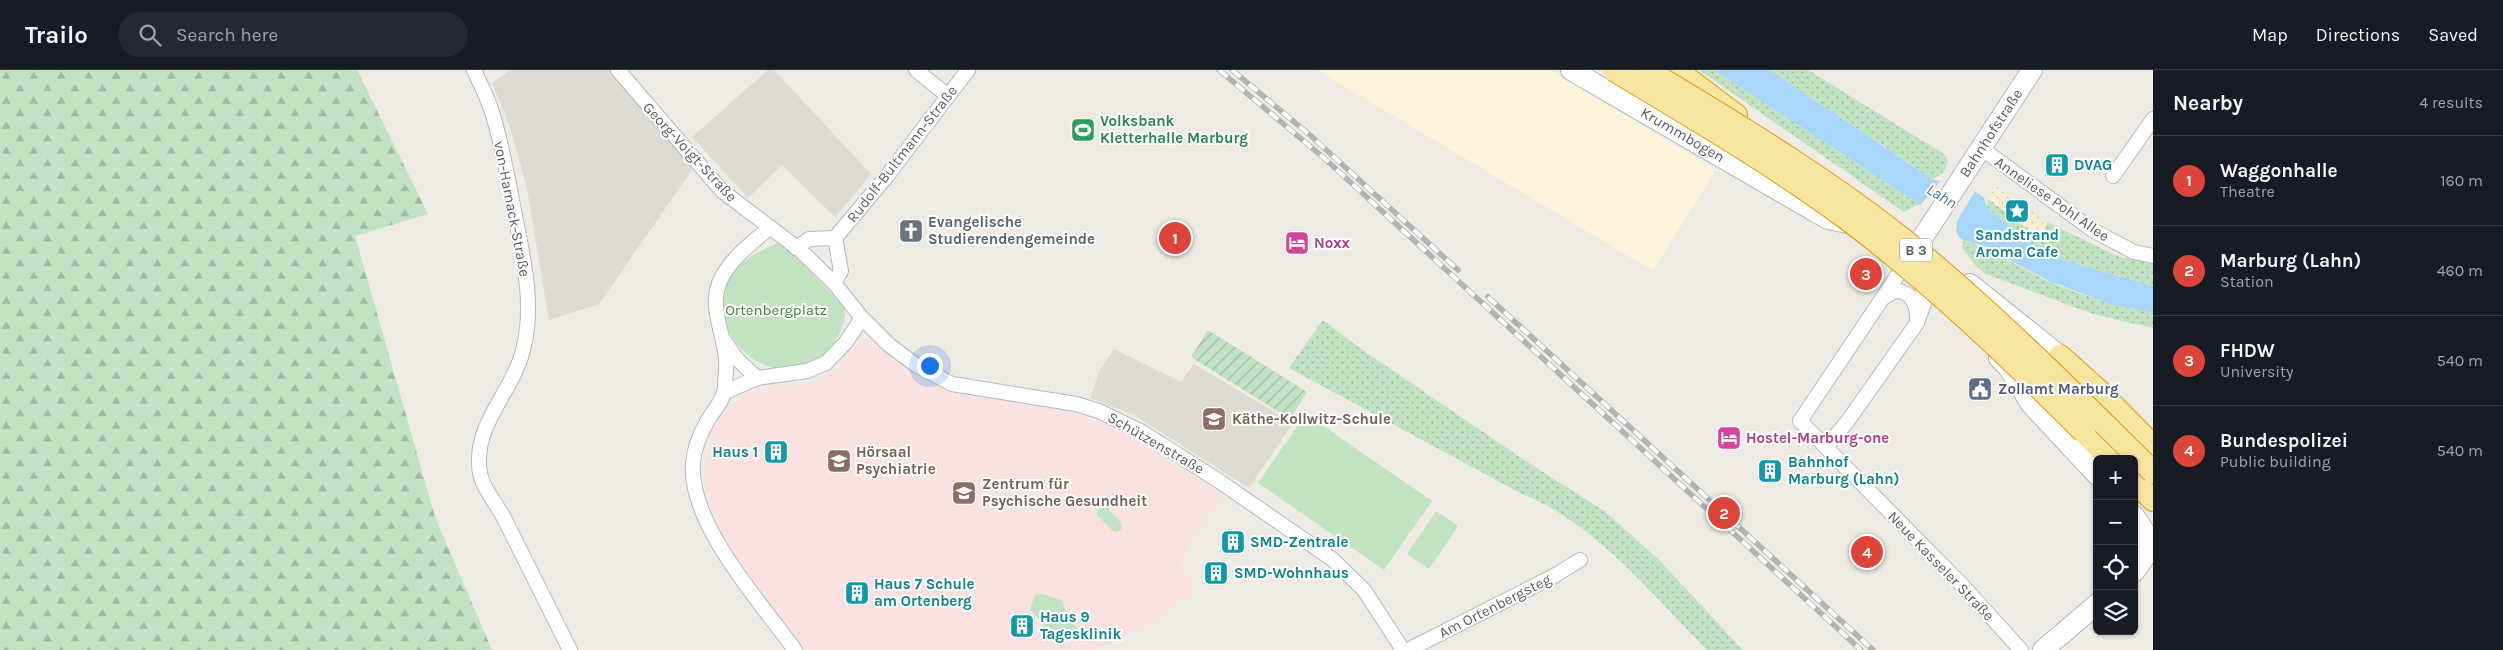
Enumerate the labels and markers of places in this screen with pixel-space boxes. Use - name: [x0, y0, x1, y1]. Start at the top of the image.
- place label: Volksbank Kletterhalle Marburg: [1100, 112, 1248, 147]
- sports icon: Volksbank Kletterhalle Marburg: [1070, 117, 1096, 143]
- building icon: DVAG: [2044, 152, 2070, 178]
- place label: DVAG: [2074, 156, 2112, 174]
- place icon: Sandstrand Aroma Cafe: [2004, 198, 2030, 224]
- place label: Evangelische Studierendengemeinde: [928, 213, 1095, 248]
- church icon: Evangelische Studierendengemeinde: [898, 218, 924, 244]
- pin: 1: [1159, 219, 1191, 257]
- place label: Sandstrand Aroma Cafe: [1975, 226, 2059, 261]
- hotel icon: Noxx: [1284, 230, 1310, 256]
- place label: Noxx: [1314, 234, 1351, 252]
- pin: 3: [1850, 255, 1882, 293]
- public building icon: Zollamt Marburg: [1967, 376, 1993, 402]
- place label: Zollamt Marburg: [1998, 380, 2119, 398]
- school or university icon: Käthe-Kollwitz-Schule: [1201, 406, 1227, 432]
- place label: Käthe-Kollwitz-Schule: [1232, 410, 1391, 428]
- hotel icon: Hostel-Marburg-one: [1716, 425, 1742, 451]
- place label: Hostel-Marburg-one: [1746, 429, 1889, 447]
- building icon: Haus 1: [763, 439, 789, 465]
- place label: Haus 1: [712, 443, 758, 461]
- place label: Hörsaal Psychiatrie: [856, 443, 936, 478]
- school or university icon: Hörsaal Psychiatrie: [826, 448, 852, 474]
- place label: Bahnhof Marburg (Lahn): [1788, 453, 1900, 488]
- building icon: Bahnhof Marburg (Lahn): [1757, 458, 1783, 484]
- place label: Zentrum für Psychische Gesundheit: [982, 475, 1147, 510]
- school or university icon: Zentrum für Psychische Gesundheit: [951, 480, 977, 506]
- pin: 2: [1708, 494, 1740, 532]
- building icon: SMD-Zentrale: [1220, 529, 1246, 555]
- place label: SMD-Zentrale: [1250, 533, 1348, 551]
- pin: 4: [1851, 533, 1883, 571]
- building icon: SMD-Wohnhaus: [1203, 560, 1229, 586]
- place label: SMD-Wohnhaus: [1234, 564, 1349, 582]
- place label: Haus 7 Schule am Ortenberg: [874, 575, 975, 610]
- building icon: Haus 7 Schule am Ortenberg: [844, 580, 870, 606]
- place label: Haus 9 Tagesklinik: [1040, 608, 1122, 643]
- building icon: Haus 9 Tagesklinik: [1009, 613, 1035, 639]

